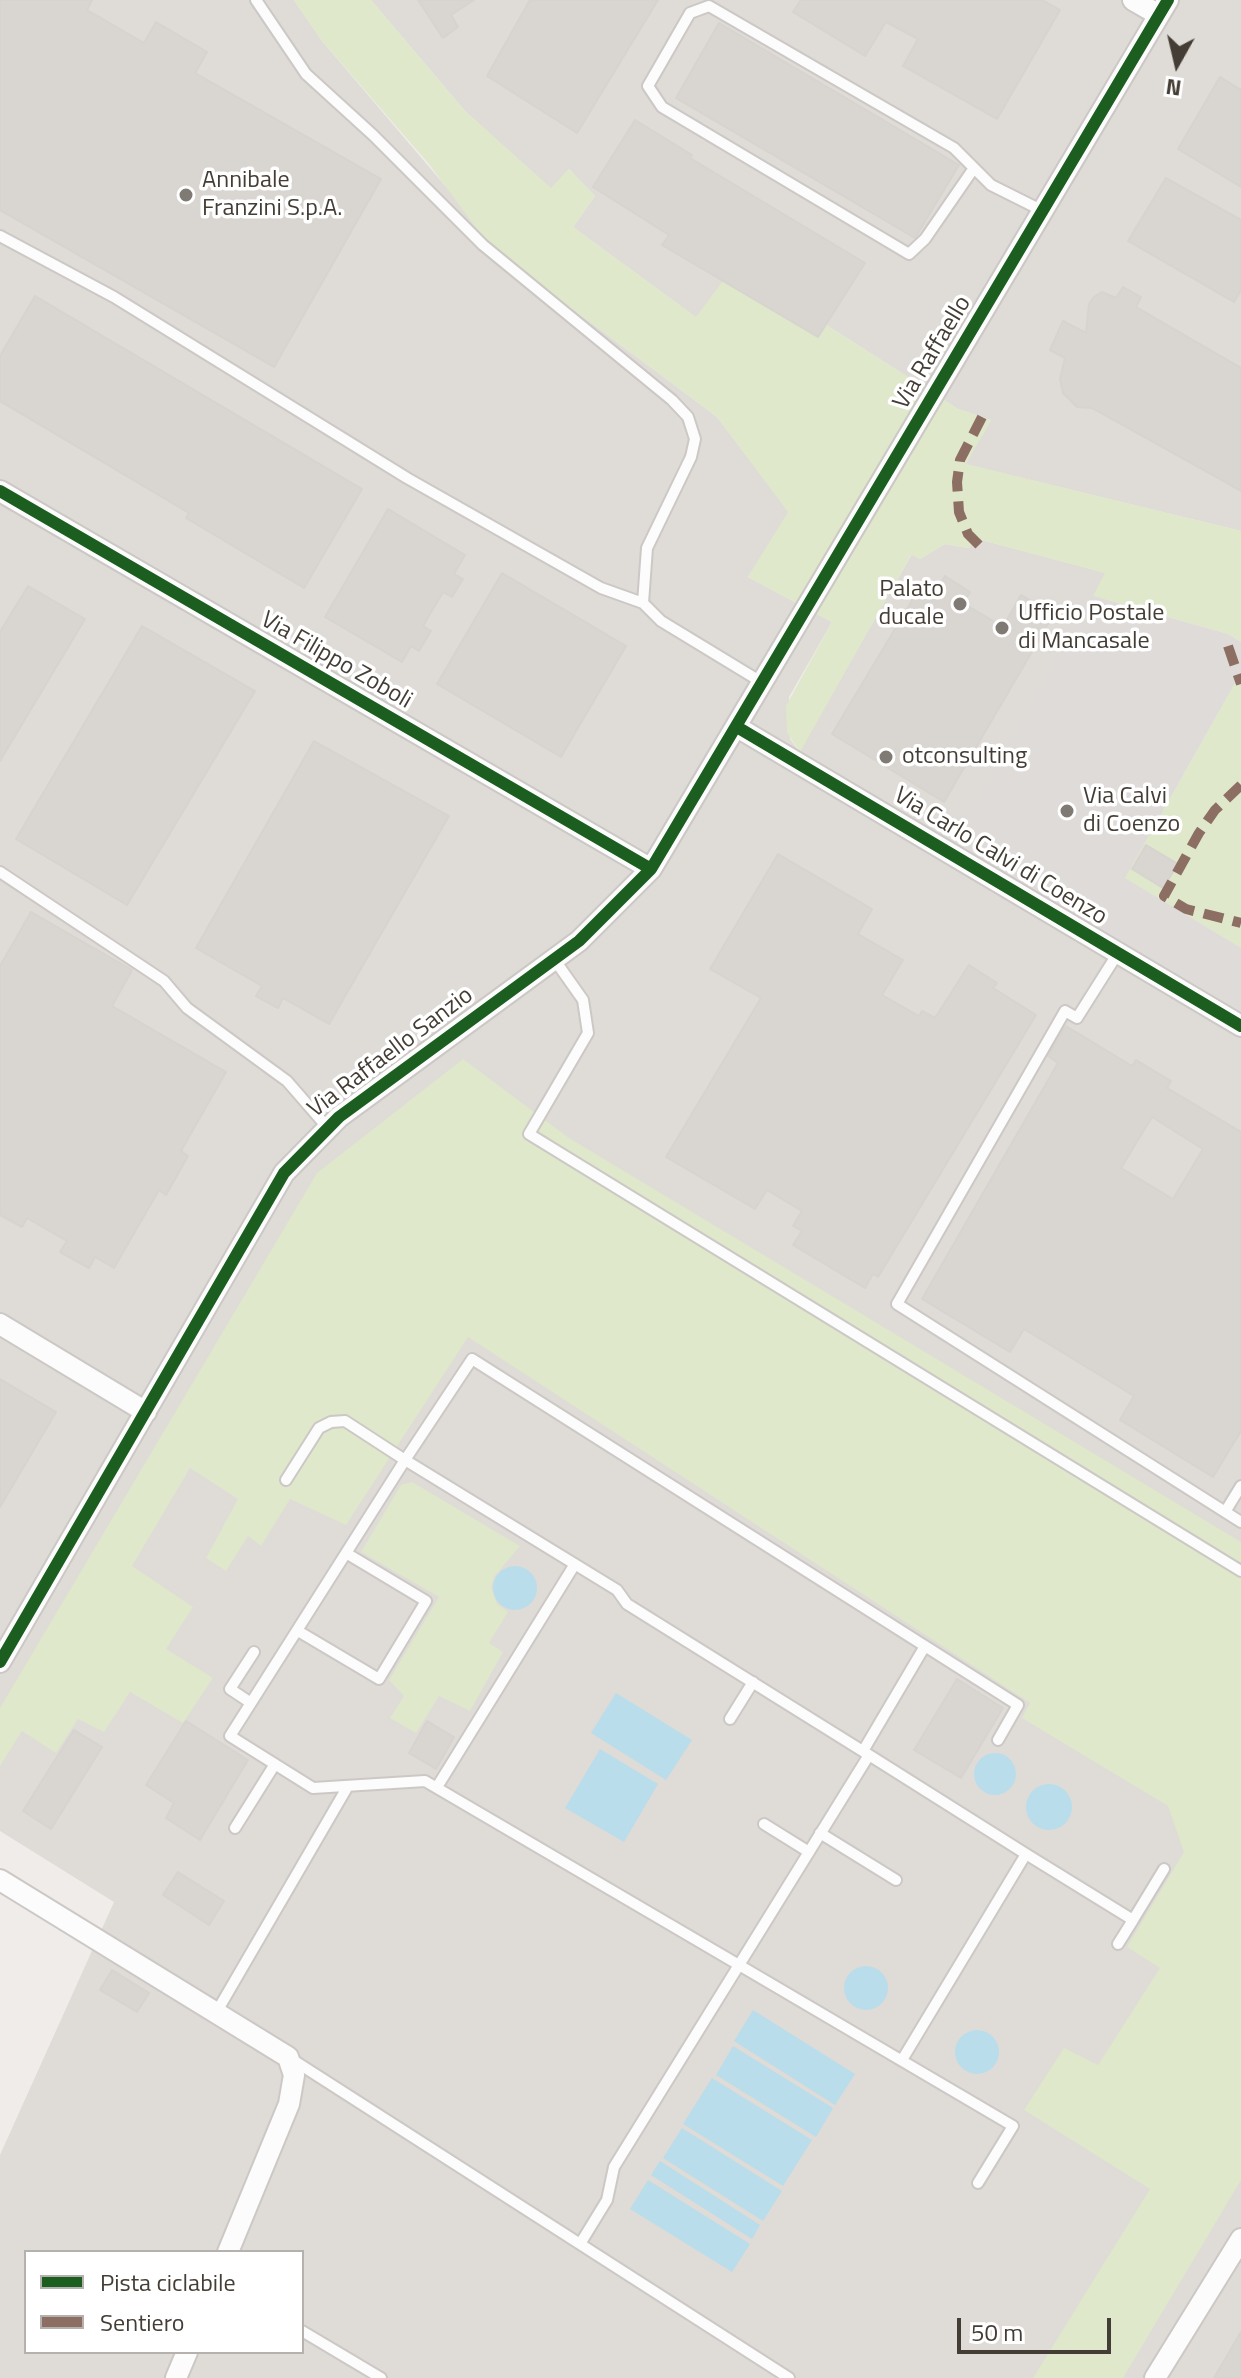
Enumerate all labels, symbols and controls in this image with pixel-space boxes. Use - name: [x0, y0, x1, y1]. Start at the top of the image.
- north arrow: [1137, 24, 1217, 104]
- text: N: [1164, 70, 1184, 106]
- place label: Annibale Franzini S.p.A.: [202, 167, 342, 223]
- marker: Annibale Franzini S.p.A.: [177, 186, 195, 204]
- street label: Via Raffaello: [888, 291, 978, 415]
- place label: Palato ducale: [878, 576, 944, 632]
- marker: Palato ducale: [951, 595, 969, 613]
- place label: Ufficio Postale di Mancasale: [1018, 600, 1164, 656]
- street label: Via Filippo Zoboli: [255, 606, 417, 716]
- marker: Ufficio Postale di Mancasale: [993, 619, 1011, 637]
- place label: otconsulting: [902, 743, 1027, 771]
- marker: otconsulting: [877, 748, 895, 766]
- street label: Via Carlo Calvi di Coenzo: [888, 782, 1112, 932]
- place label: Via Calvi di Coenzo: [1083, 783, 1180, 839]
- marker: Via Calvi di Coenzo: [1058, 802, 1076, 820]
- street label: Via Raffaello Sanzio: [303, 982, 479, 1124]
- legend: [24, 2250, 304, 2354]
- text: Pista ciclabile: [100, 2264, 236, 2300]
- scale bar: [961, 2302, 1115, 2352]
- text: Sentiero: [100, 2304, 184, 2340]
- text: 50 m: [971, 2314, 1023, 2350]

